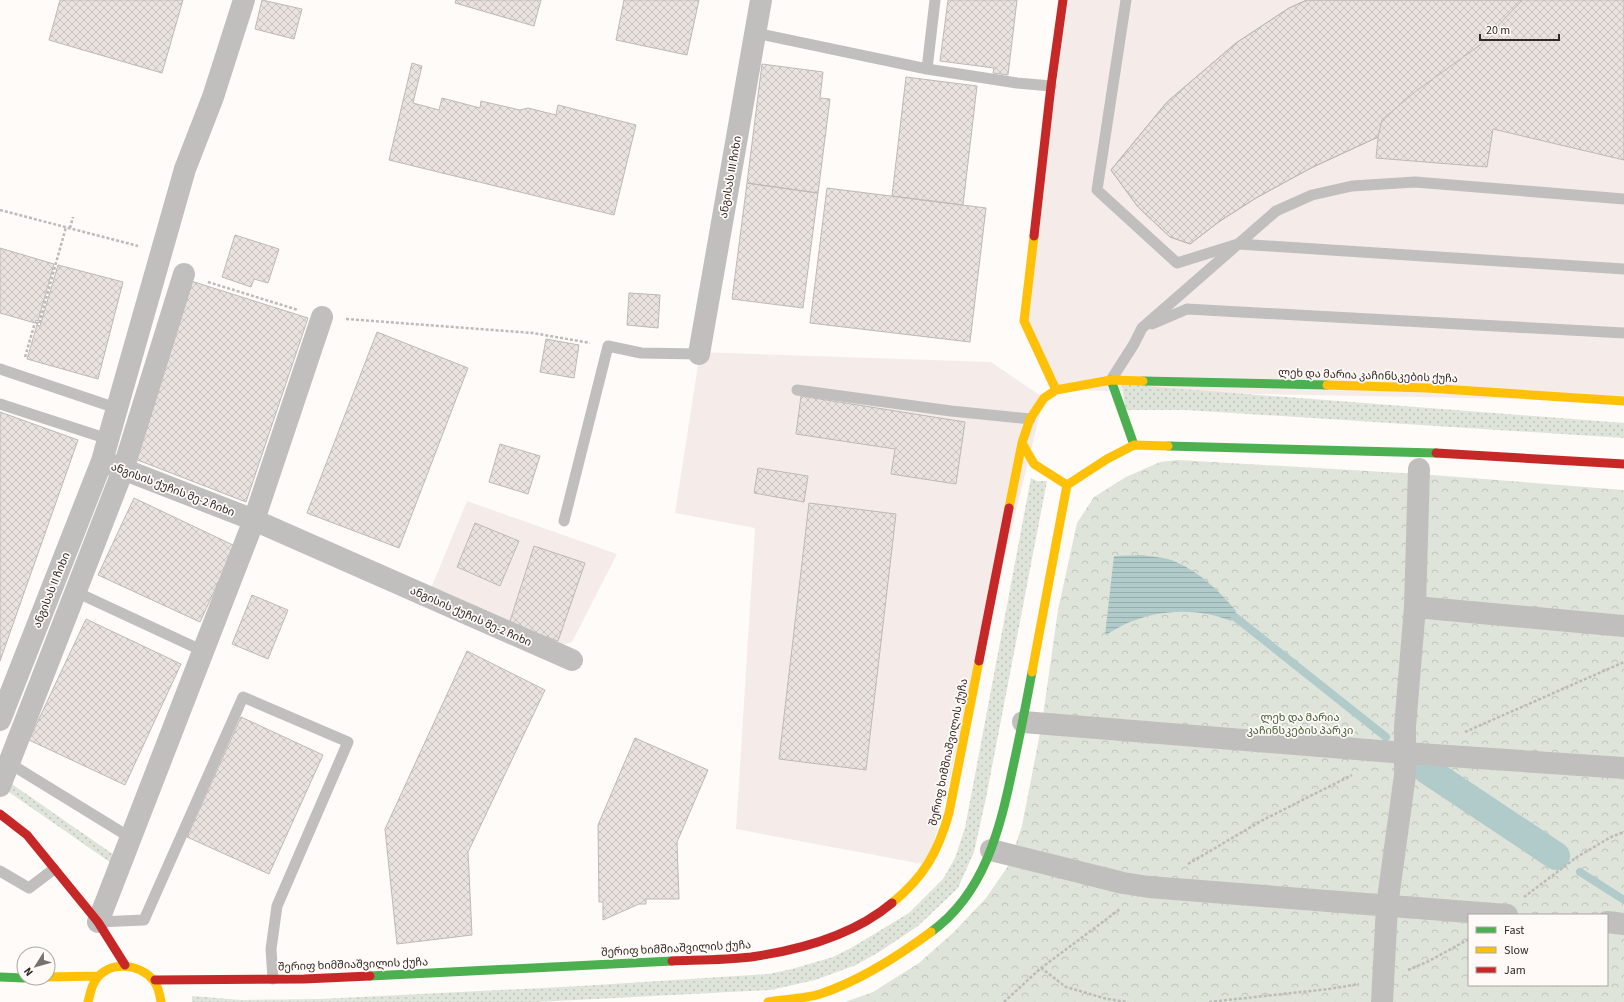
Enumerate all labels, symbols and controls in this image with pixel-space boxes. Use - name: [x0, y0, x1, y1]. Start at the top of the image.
- scale bar: [1480, 16, 1559, 42]
- text: 20 m: [1486, 22, 1510, 39]
- street label: ანგისას III ჩიხი: [716, 135, 745, 219]
- street label: ლეხ და მარია კაჩინსკების ქუჩა: [1278, 365, 1458, 386]
- street label: ანგისის ქუჩის მე-2 ჩიხი: [109, 459, 237, 520]
- street label: ანგისას II ჩიხი: [29, 550, 73, 630]
- street label: ანგისის ქუჩის მე-2 ჩიხი: [408, 583, 534, 650]
- street label: შერიფ ხიმშიაშვილის ქუჩა: [926, 677, 971, 827]
- park label: ლეხ და მარია კაჩინსკების პარკი: [1247, 710, 1353, 738]
- legend: [1468, 914, 1608, 986]
- text: Fast: [1504, 922, 1524, 939]
- street label: შერიფ ხიმშიაშვილის ქუჩა: [601, 937, 751, 960]
- text: Slow: [1504, 942, 1529, 959]
- north arrow: [16, 946, 56, 986]
- street label: შერიფ ხიმშიაშვილის ქუჩა: [278, 954, 428, 975]
- text: Jam: [1504, 962, 1526, 979]
- text: N: [20, 964, 37, 979]

